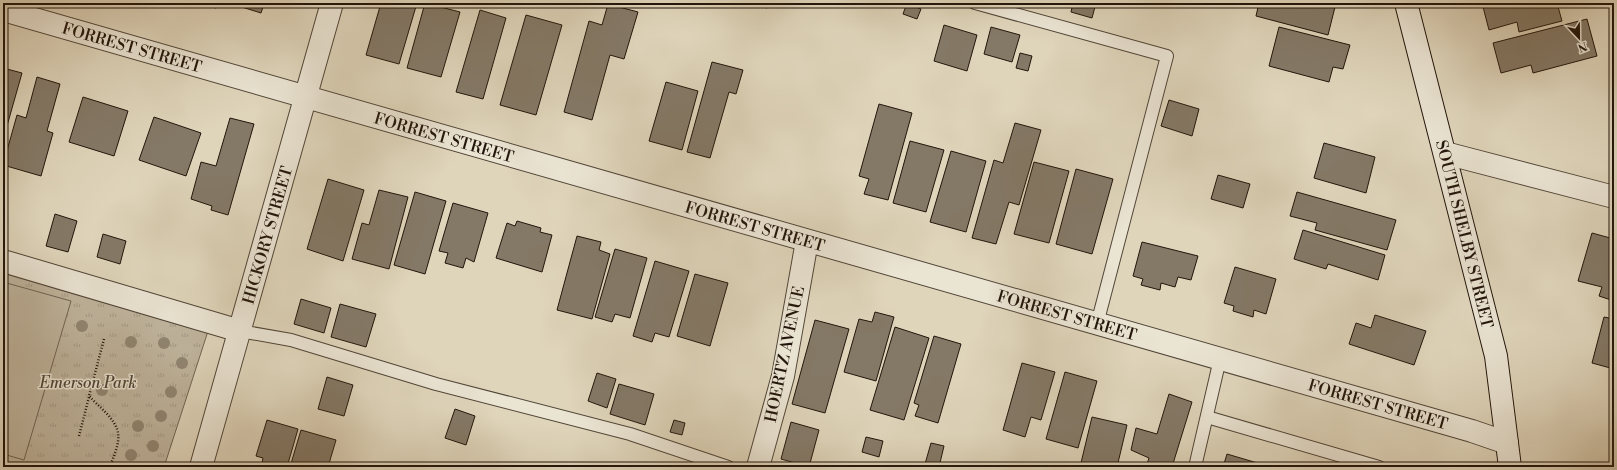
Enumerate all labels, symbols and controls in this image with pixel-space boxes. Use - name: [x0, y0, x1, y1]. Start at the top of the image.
- street label: FORREST STREET: [60, 18, 204, 77]
- north arrow: [1559, 18, 1599, 58]
- text: N: [1575, 38, 1589, 55]
- street label: FORREST STREET: [372, 108, 516, 167]
- street label: SOUTH SHELBY STREET: [1431, 138, 1497, 330]
- street label: HICKORY STREET: [239, 164, 297, 307]
- street label: FORREST STREET: [683, 197, 827, 256]
- street label: HOERTZ AVENUE: [761, 284, 809, 424]
- street label: FORREST STREET: [995, 286, 1139, 345]
- park label: Emerson Park: [38, 373, 137, 393]
- street label: FORREST STREET: [1306, 375, 1450, 434]

